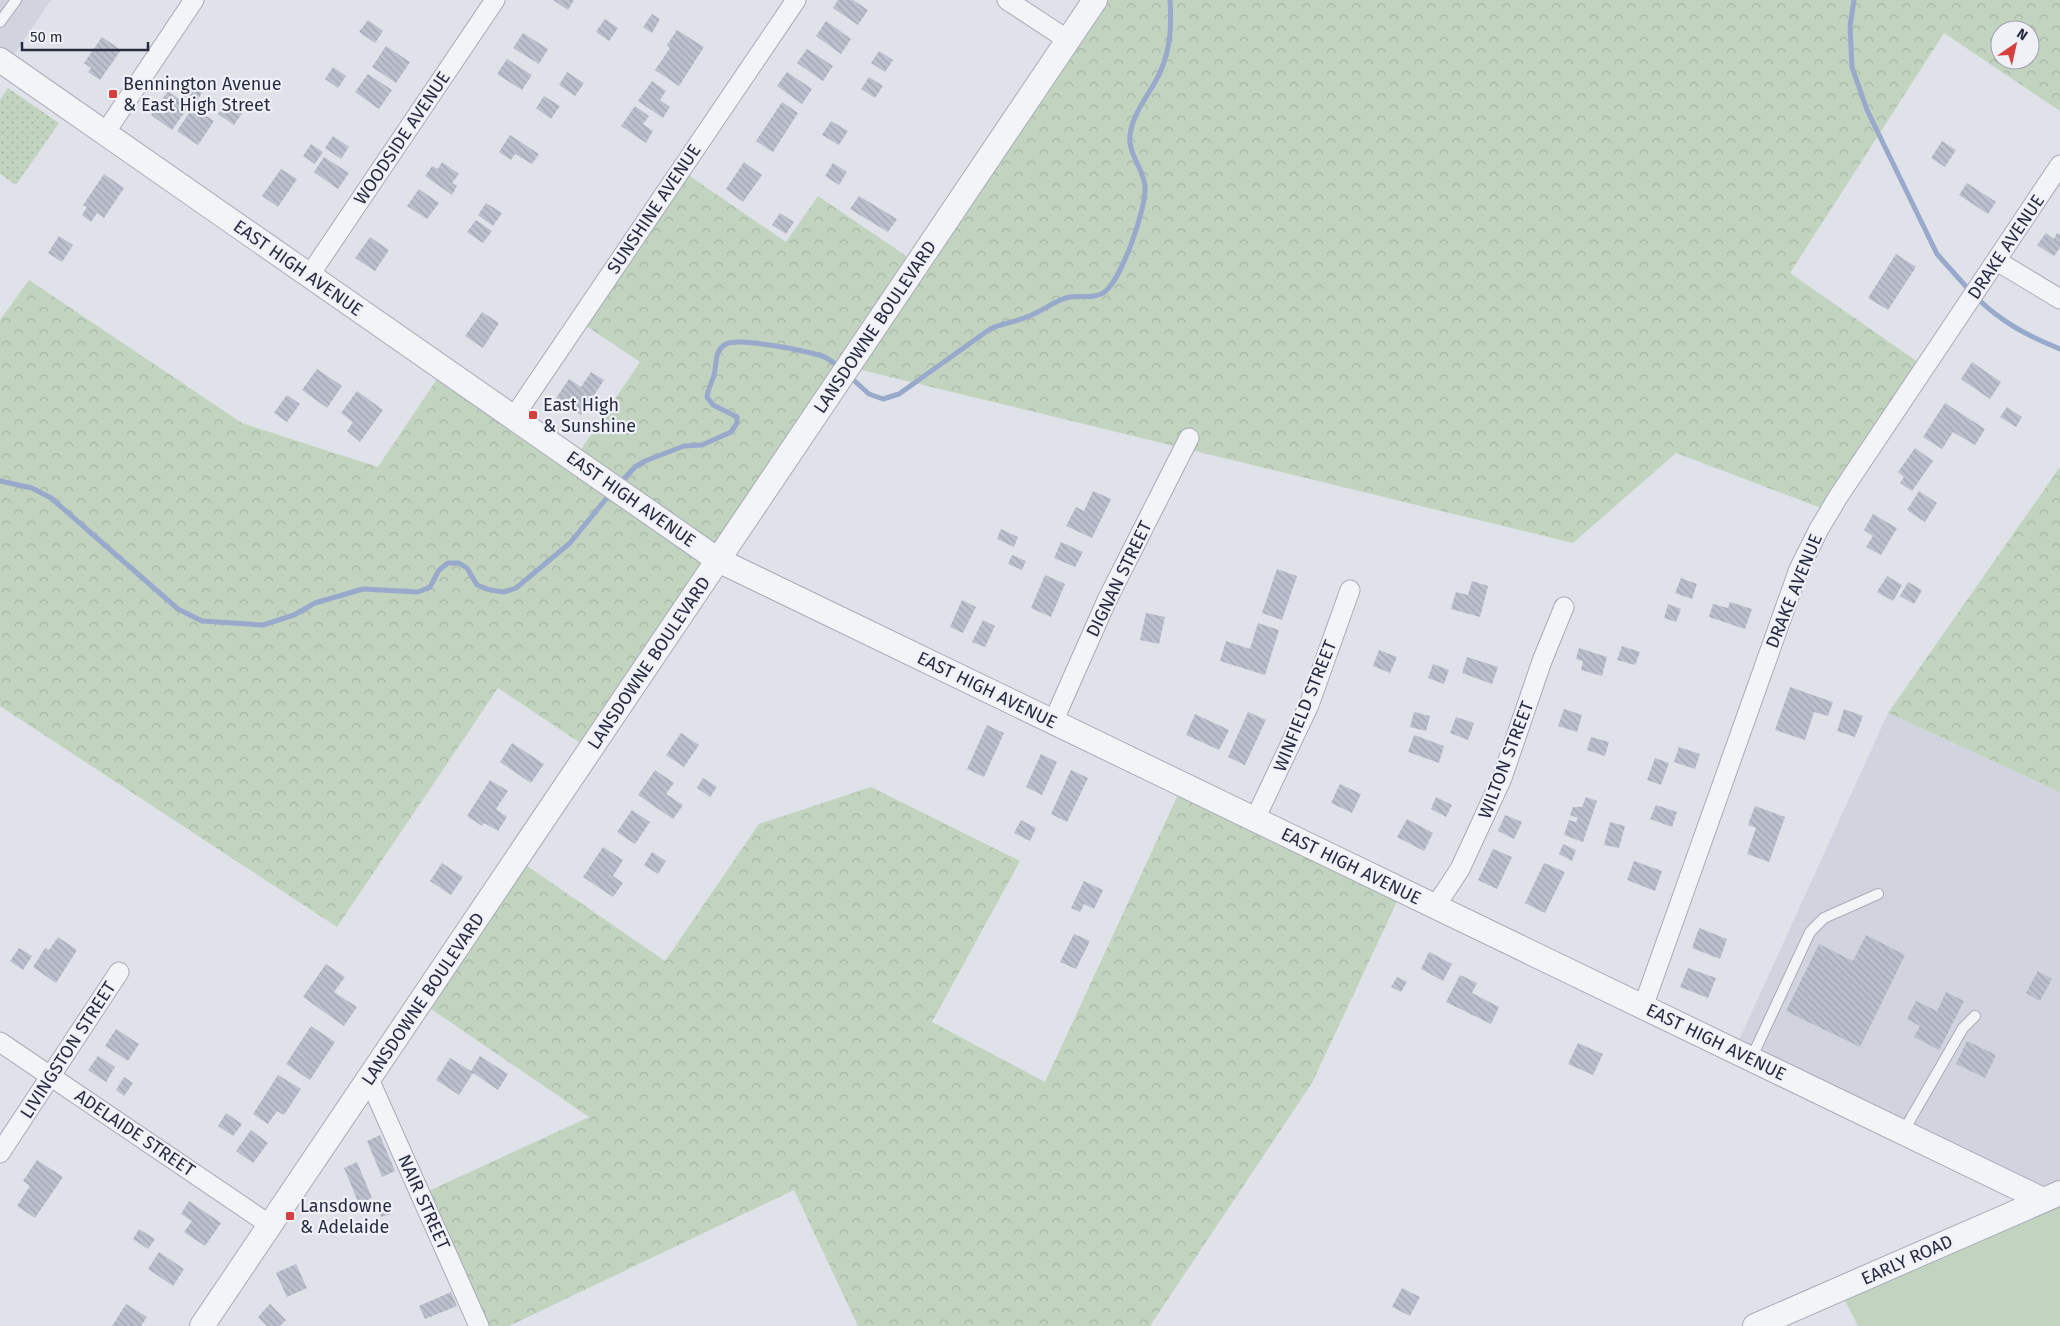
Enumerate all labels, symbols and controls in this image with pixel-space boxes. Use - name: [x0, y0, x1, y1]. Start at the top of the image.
- scale bar: [22, 20, 149, 52]
- north arrow: [1990, 20, 2040, 70]
- text: N: [2013, 25, 2031, 44]
- text: 50 m: [30, 28, 63, 46]
- street label: WOODSIDE AVENUE: [349, 67, 455, 209]
- place label: Bennington Avenue & East High Street: [123, 73, 282, 116]
- marker: Bennington Avenue & East High Street: [107, 88, 119, 100]
- street label: SUNSHINE AVENUE: [602, 140, 706, 278]
- street label: DRAKE AVENUE: [1963, 191, 2049, 303]
- street label: EAST HIGH AVENUE: [229, 215, 367, 321]
- street label: LANSDOWNE BOULEVARD: [809, 237, 941, 417]
- place label: East High & Sunshine: [543, 394, 636, 437]
- marker: East High & Sunshine: [527, 409, 539, 421]
- street label: EAST HIGH AVENUE: [562, 446, 700, 552]
- street label: DIGNAN STREET: [1081, 517, 1157, 640]
- street label: DRAKE AVENUE: [1761, 531, 1827, 651]
- street label: LANSDOWNE BOULEVARD: [583, 573, 715, 753]
- street label: WINFIELD STREET: [1269, 636, 1342, 775]
- street label: EAST HIGH AVENUE: [913, 647, 1061, 733]
- street label: WILTON STREET: [1474, 698, 1539, 822]
- street label: EAST HIGH AVENUE: [1277, 823, 1425, 909]
- street label: LANSDOWNE BOULEVARD: [357, 909, 489, 1089]
- street label: LIVINGSTON STREET: [15, 977, 121, 1123]
- street label: EAST HIGH AVENUE: [1642, 999, 1790, 1085]
- street label: ADELAIDE STREET: [71, 1085, 200, 1182]
- street label: NAIR STREET: [393, 1151, 455, 1254]
- place label: Lansdowne & Adelaide: [300, 1195, 392, 1238]
- marker: Lansdowne & Adelaide: [284, 1210, 296, 1222]
- street label: EARLY ROAD: [1858, 1230, 1956, 1290]

